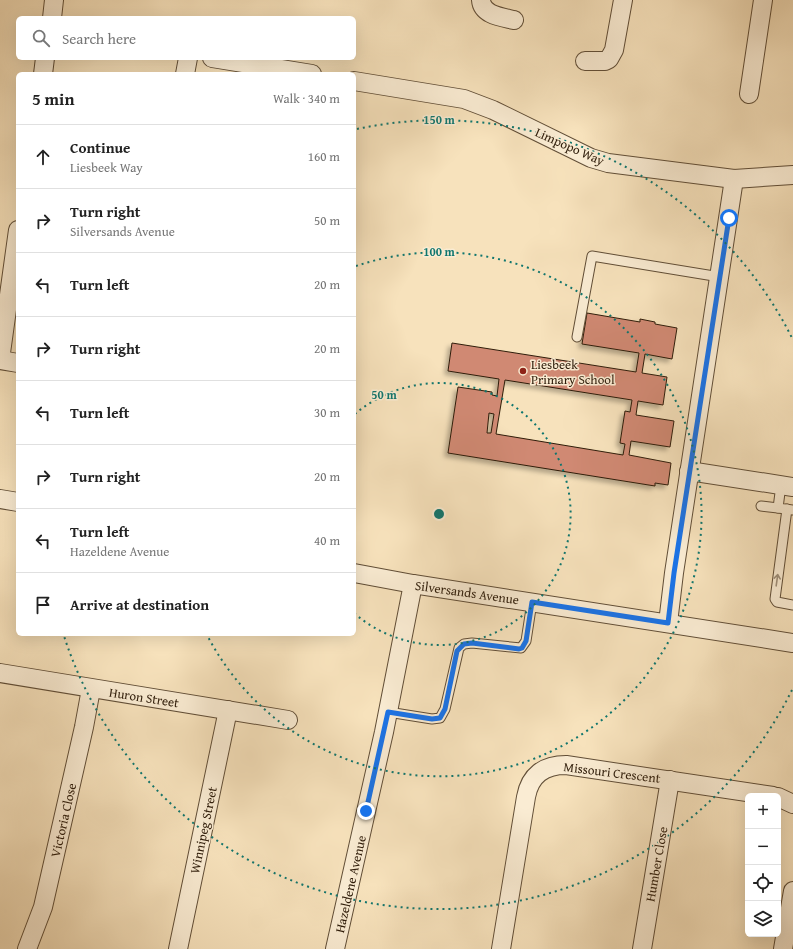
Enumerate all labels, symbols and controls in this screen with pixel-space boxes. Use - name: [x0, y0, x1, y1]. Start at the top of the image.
- search box: [16, 16, 356, 60]
- icon: search: [30, 27, 52, 49]
- text: Search here: [62, 28, 136, 49]
- text: 5 min: [32, 86, 74, 111]
- text: Walk · 340 m: [273, 89, 340, 108]
- text: 150 m: [423, 111, 456, 128]
- street label: Limpopo Way: [532, 123, 608, 170]
- text: Continue: [70, 137, 131, 158]
- icon: ahead: [32, 146, 54, 168]
- text: 160 m: [308, 147, 340, 166]
- text: Liesbeek Way: [70, 158, 143, 177]
- text: Turn right: [70, 201, 141, 222]
- route start: [720, 209, 738, 227]
- icon: right: [32, 210, 54, 232]
- text: 50 m: [314, 211, 340, 230]
- text: Silversands Avenue: [70, 222, 175, 241]
- text: 100 m: [423, 243, 456, 260]
- icon: left: [32, 274, 54, 296]
- text: Turn left: [70, 274, 129, 295]
- text: 20 m: [314, 275, 340, 294]
- icon: right: [32, 338, 54, 360]
- text: Turn right: [70, 338, 141, 359]
- text: 20 m: [314, 339, 340, 358]
- place label: Liesbeek Primary School: [531, 355, 615, 389]
- marker: Liesbeek Primary School: [518, 366, 528, 376]
- text: 50 m: [371, 386, 397, 403]
- icon: left: [32, 402, 54, 424]
- text: Turn left: [70, 402, 129, 423]
- text: 30 m: [314, 403, 340, 422]
- icon: right: [32, 466, 54, 488]
- text: Turn right: [70, 466, 141, 487]
- text: 20 m: [314, 467, 340, 486]
- centre of rings: [432, 507, 446, 521]
- text: Turn left: [70, 521, 129, 542]
- icon: left: [32, 530, 54, 552]
- text: 40 m: [314, 531, 340, 550]
- text: Hazeldene Avenue: [70, 542, 169, 561]
- one-way arrow: [773, 574, 781, 587]
- street label: Silversands Avenue: [414, 576, 520, 609]
- icon: arrive: [32, 594, 54, 616]
- text: Arrive at destination: [70, 594, 209, 615]
- street label: Huron Street: [108, 683, 181, 712]
- street label: Missouri Crescent: [562, 757, 662, 788]
- street label: Victoria Close: [46, 781, 81, 859]
- street label: Winnipeg Street: [185, 785, 222, 875]
- map controls: [745, 793, 781, 937]
- button: +: [745, 793, 781, 829]
- route end: [357, 802, 375, 820]
- street label: Humber Close: [641, 825, 672, 903]
- button: −: [745, 829, 781, 865]
- street label: Hazeldene Avenue: [330, 834, 371, 935]
- button: locate: [745, 865, 781, 901]
- button: layers: [745, 901, 781, 937]

